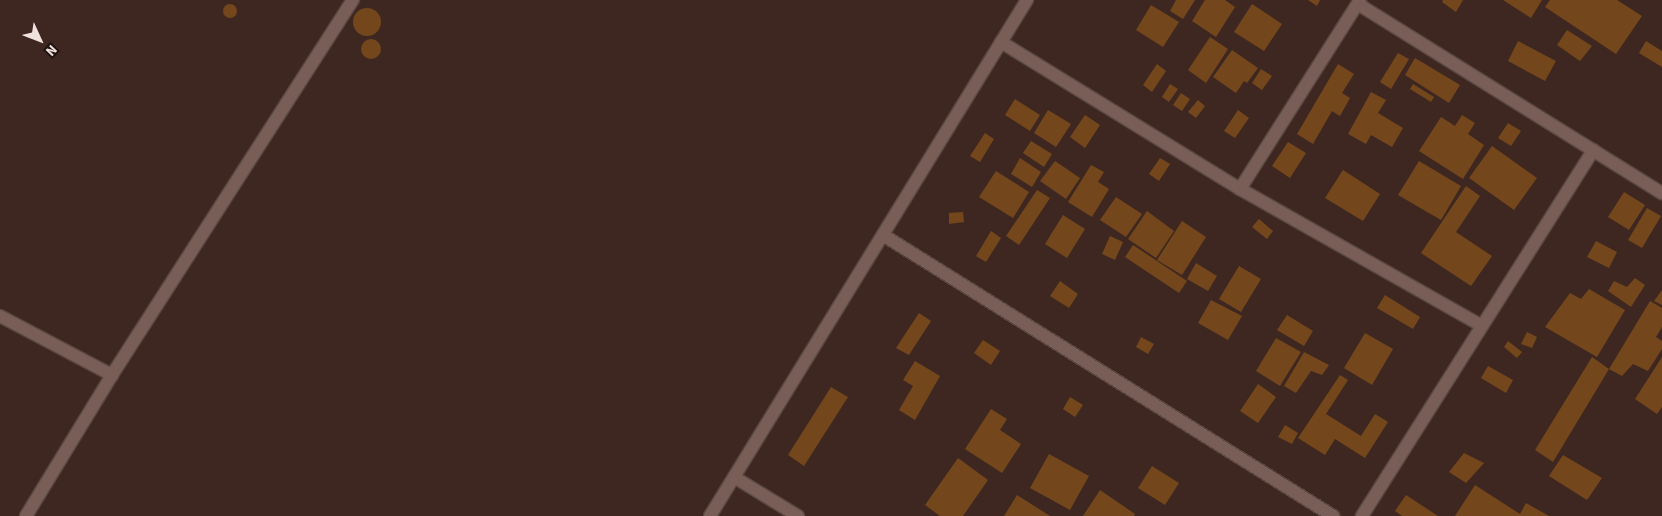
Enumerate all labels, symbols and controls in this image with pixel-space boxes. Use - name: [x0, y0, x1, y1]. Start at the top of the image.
- north arrow: [15, 15, 65, 65]
- text: N: [40, 40, 61, 60]

